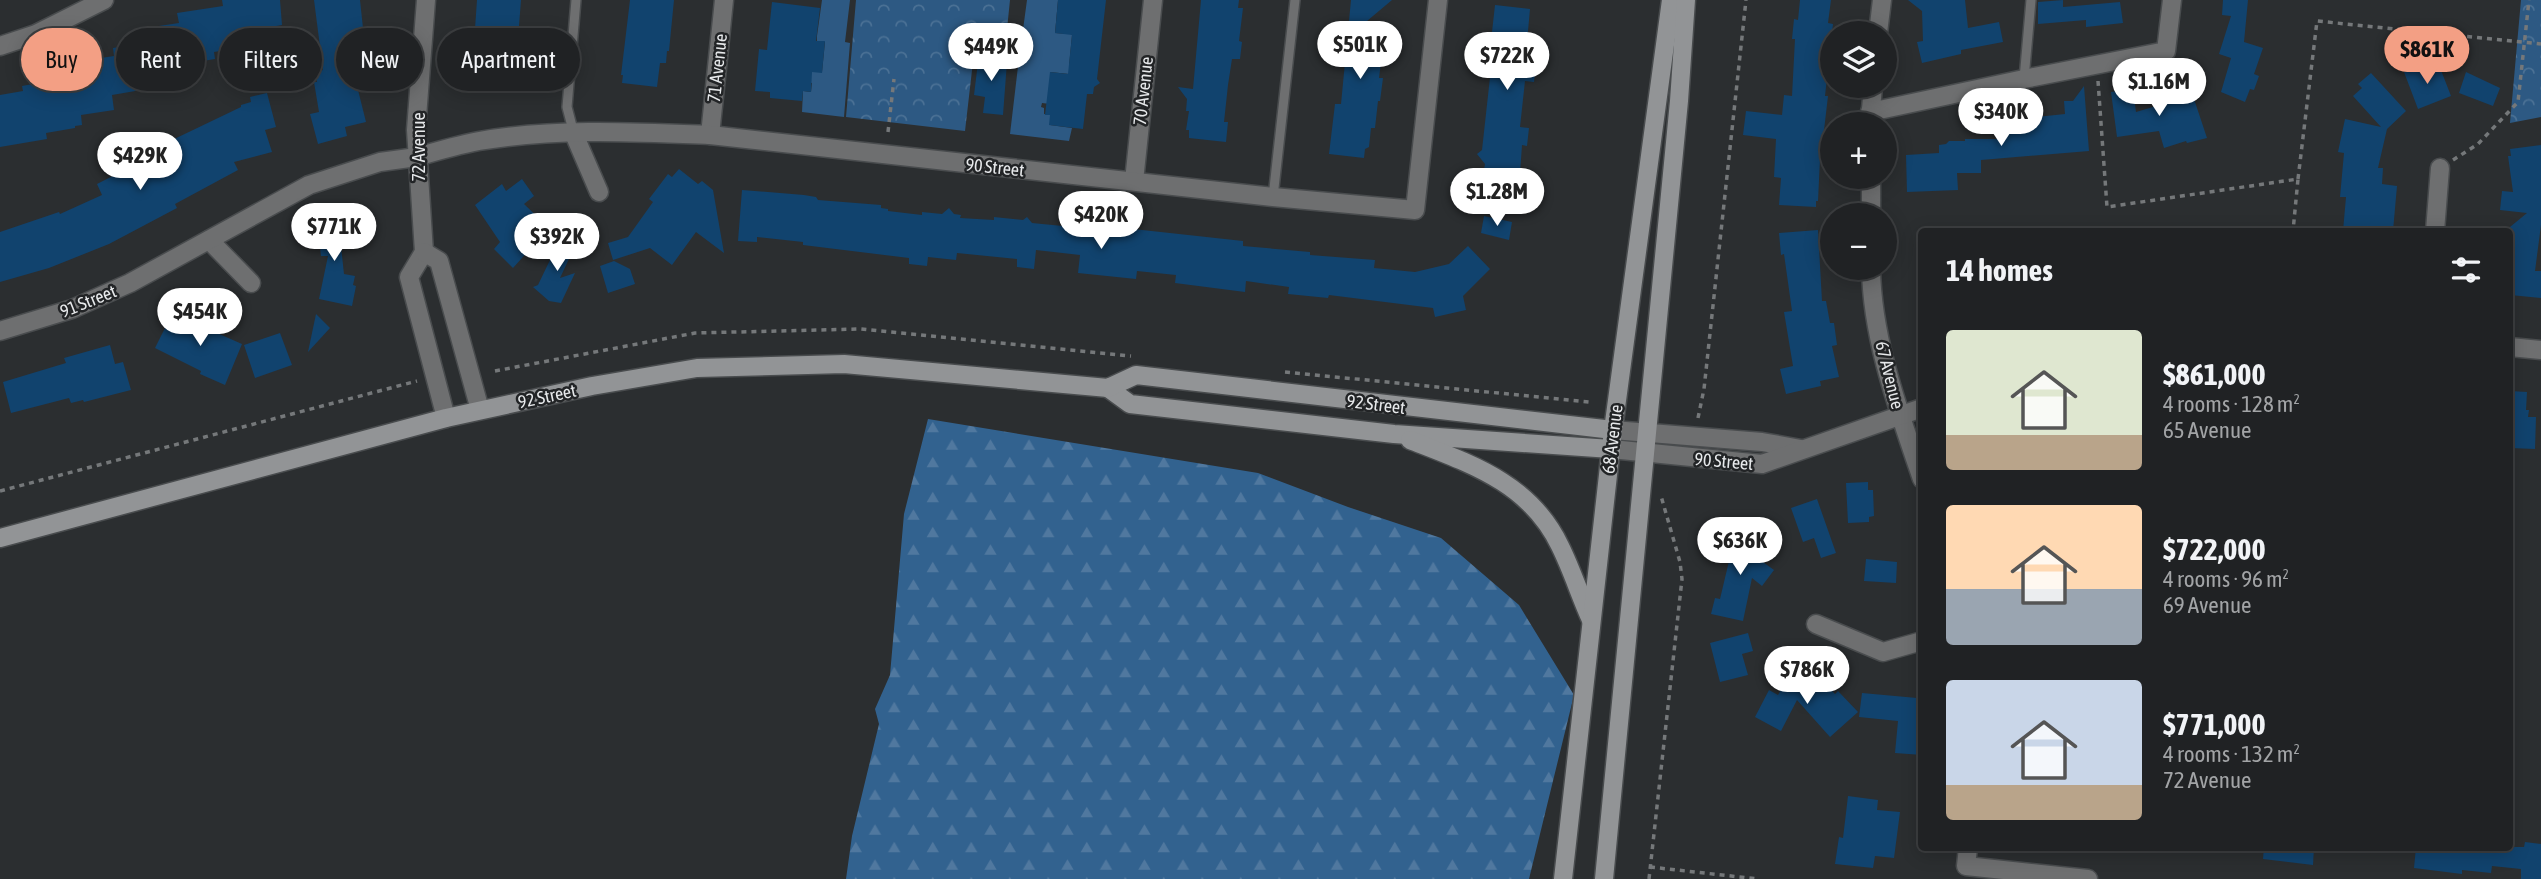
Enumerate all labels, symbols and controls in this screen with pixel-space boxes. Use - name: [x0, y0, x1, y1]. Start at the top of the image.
- map controls: [1820, 21, 1897, 280]
- button: layers: [1820, 21, 1897, 98]
- pin: $501K: [1311, 22, 1409, 81]
- pin: $449K: [942, 24, 1040, 83]
- pin: $861K: [2378, 27, 2476, 86]
- chip: Buy: [21, 28, 102, 91]
- chip: Rent: [116, 28, 205, 91]
- chip: Filters: [219, 28, 322, 91]
- chip: New: [336, 28, 423, 91]
- chip: Apartment: [437, 28, 580, 91]
- text: $501K: [1333, 31, 1387, 57]
- street label: 71 Avenue: [703, 32, 731, 104]
- pin: $722K: [1458, 32, 1556, 92]
- text: $449K: [964, 33, 1018, 59]
- text: $861K: [2400, 36, 2454, 62]
- text: $722K: [1480, 42, 1534, 68]
- street label: 70 Avenue: [1129, 55, 1157, 127]
- pin: $1.16M: [2102, 58, 2216, 118]
- text: $1.16M: [2128, 68, 2190, 94]
- pin: $340K: [1952, 88, 2050, 148]
- text: $340K: [1974, 98, 2028, 124]
- street label: 72 Avenue: [408, 112, 429, 182]
- button: +: [1820, 112, 1897, 189]
- pin: $429K: [91, 132, 189, 192]
- text: $429K: [113, 142, 167, 168]
- street label: 90 Street: [965, 153, 1025, 181]
- pin: $1.28M: [1440, 168, 1554, 228]
- text: $1.28M: [1466, 178, 1528, 204]
- pin: $420K: [1052, 191, 1150, 251]
- text: $420K: [1074, 201, 1128, 227]
- button: −: [1820, 203, 1897, 280]
- pin: $771K: [285, 204, 383, 263]
- text: $771K: [307, 213, 361, 239]
- pin: $392K: [508, 214, 606, 273]
- text: $392K: [530, 223, 584, 249]
- icon: filters: [2447, 251, 2485, 289]
- text: 14 homes: [1946, 253, 2053, 287]
- street label: 91 Street: [57, 280, 119, 322]
- pin: $454K: [151, 288, 249, 348]
- text: $454K: [173, 298, 227, 324]
- street label: 67 Avenue: [1871, 339, 1909, 411]
- text: $861,000: [2163, 357, 2266, 391]
- icon: home: [2002, 358, 2086, 442]
- street label: 92 Street: [516, 380, 578, 412]
- street label: 92 Street: [1345, 390, 1407, 418]
- text: 4 rooms · 128 m²: [2163, 391, 2300, 417]
- street label: 68 Avenue: [1597, 403, 1627, 475]
- text: 65 Avenue: [2163, 417, 2251, 443]
- street label: 90 Street: [1694, 448, 1754, 474]
- pin: $636K: [1691, 518, 1789, 577]
- text: $636K: [1713, 527, 1767, 553]
- text: $722,000: [2163, 532, 2266, 566]
- icon: home: [2002, 533, 2086, 617]
- text: 4 rooms · 96 m²: [2163, 566, 2289, 592]
- text: 69 Avenue: [2163, 592, 2251, 618]
- pin: $786K: [1758, 646, 1856, 706]
- text: $786K: [1780, 656, 1834, 682]
- text: $771,000: [2163, 707, 2266, 741]
- icon: home: [2002, 708, 2086, 792]
- text: 4 rooms · 132 m²: [2163, 741, 2300, 767]
- text: 72 Avenue: [2163, 767, 2251, 793]

